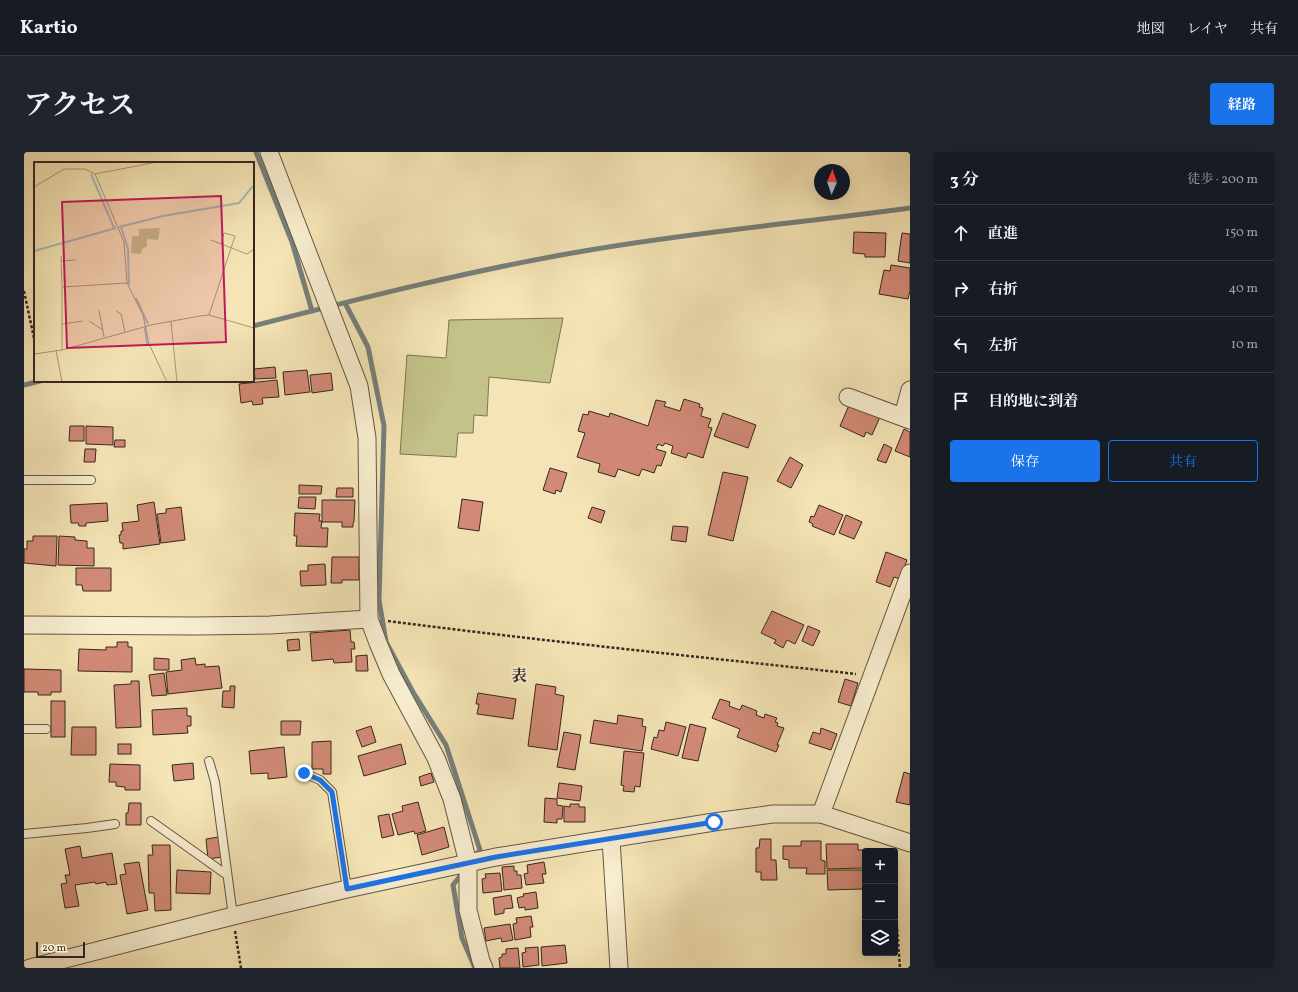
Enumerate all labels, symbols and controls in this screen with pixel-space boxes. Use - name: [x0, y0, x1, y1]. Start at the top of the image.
- text: Kartio: [20, 15, 78, 41]
- text: 地図: [1137, 20, 1165, 39]
- text: レイヤ: [1187, 20, 1228, 39]
- text: 共有: [1250, 20, 1278, 39]
- button: 経路: [1210, 83, 1274, 125]
- text: アクセス: [24, 87, 135, 126]
- inset map: [34, 162, 254, 382]
- north arrow: [814, 164, 850, 200]
- text: 3 分: [950, 169, 979, 192]
- text: 徒歩 · 200 m: [1187, 171, 1258, 189]
- icon: ahead: [950, 222, 972, 244]
- text: 直進: [988, 224, 1018, 245]
- text: 150 m: [1225, 224, 1258, 242]
- icon: right: [950, 278, 972, 300]
- text: 右折: [988, 280, 1018, 301]
- text: 40 m: [1229, 280, 1258, 298]
- icon: left: [950, 334, 972, 356]
- text: 左折: [988, 336, 1018, 357]
- text: 10 m: [1231, 336, 1258, 354]
- icon: arrive: [950, 390, 972, 412]
- text: 目的地に到着: [988, 392, 1078, 413]
- button: 保存: [950, 440, 1100, 482]
- button: 共有: [1108, 440, 1258, 482]
- district label: 表: [511, 666, 527, 688]
- route end: [295, 764, 313, 782]
- route start: [705, 813, 723, 831]
- map controls: [862, 848, 898, 956]
- button: +: [862, 848, 898, 884]
- button: −: [862, 884, 898, 920]
- button: layers: [862, 920, 898, 956]
- scale bar: [36, 940, 85, 959]
- text: 20 m: [42, 941, 66, 956]

